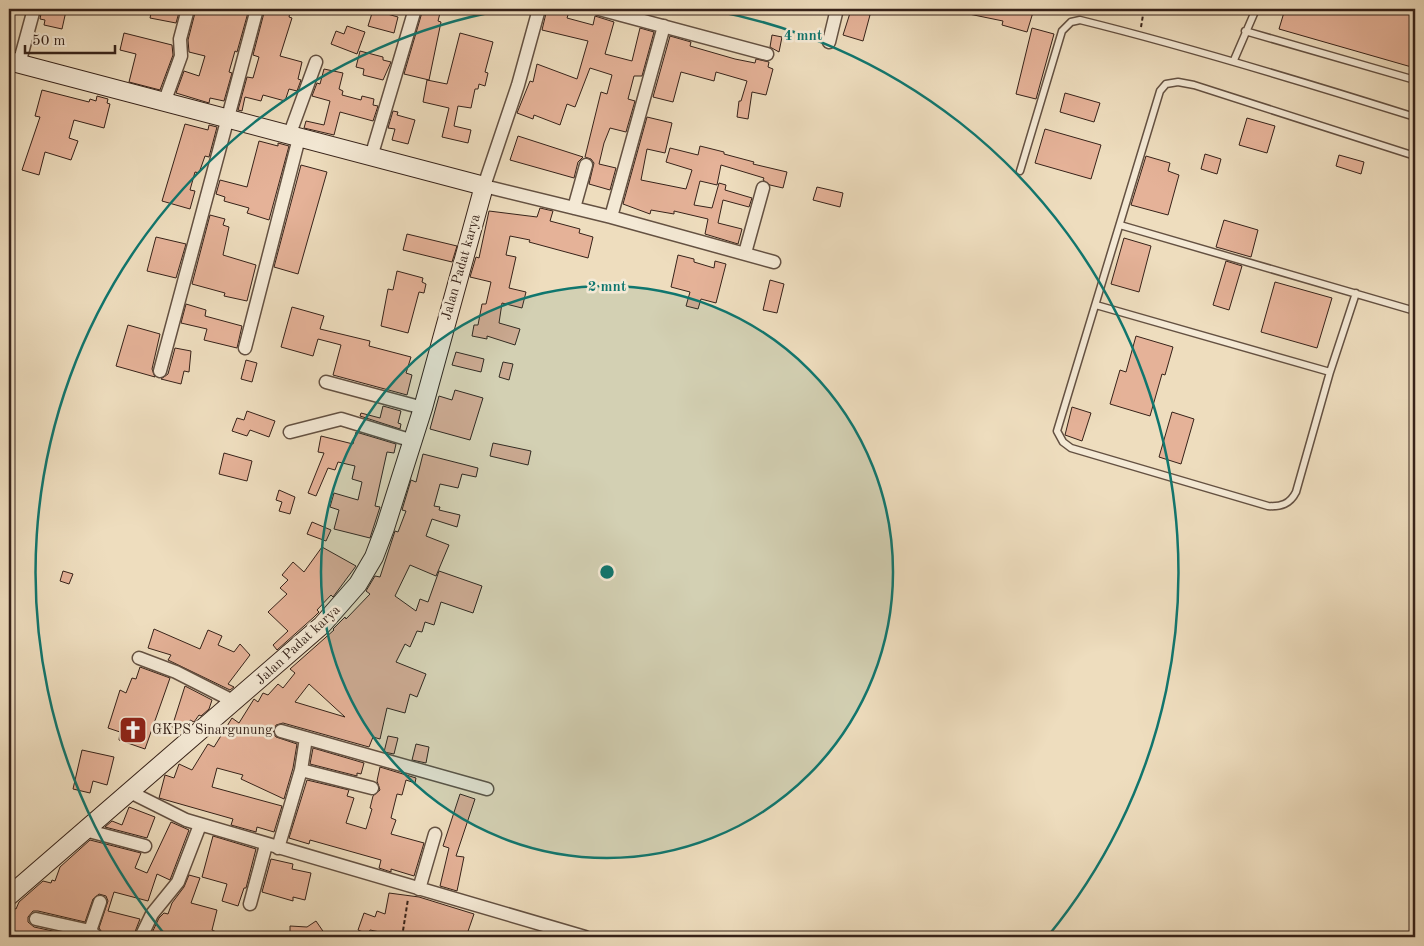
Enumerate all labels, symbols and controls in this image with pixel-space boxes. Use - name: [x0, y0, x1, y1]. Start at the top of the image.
- scale bar: [25, 22, 115, 54]
- text: 4 mnt: [784, 29, 823, 44]
- text: 50 m: [32, 34, 66, 49]
- street label: Jalan Padat karya: [439, 212, 483, 321]
- text: 2 mnt: [588, 280, 627, 295]
- centre of rings: [598, 563, 616, 581]
- street label: Jalan Padat karya: [253, 603, 343, 687]
- church icon: GKPS Sinargunung: [118, 715, 148, 745]
- place label: GKPS Sinargunung: [152, 723, 273, 737]

